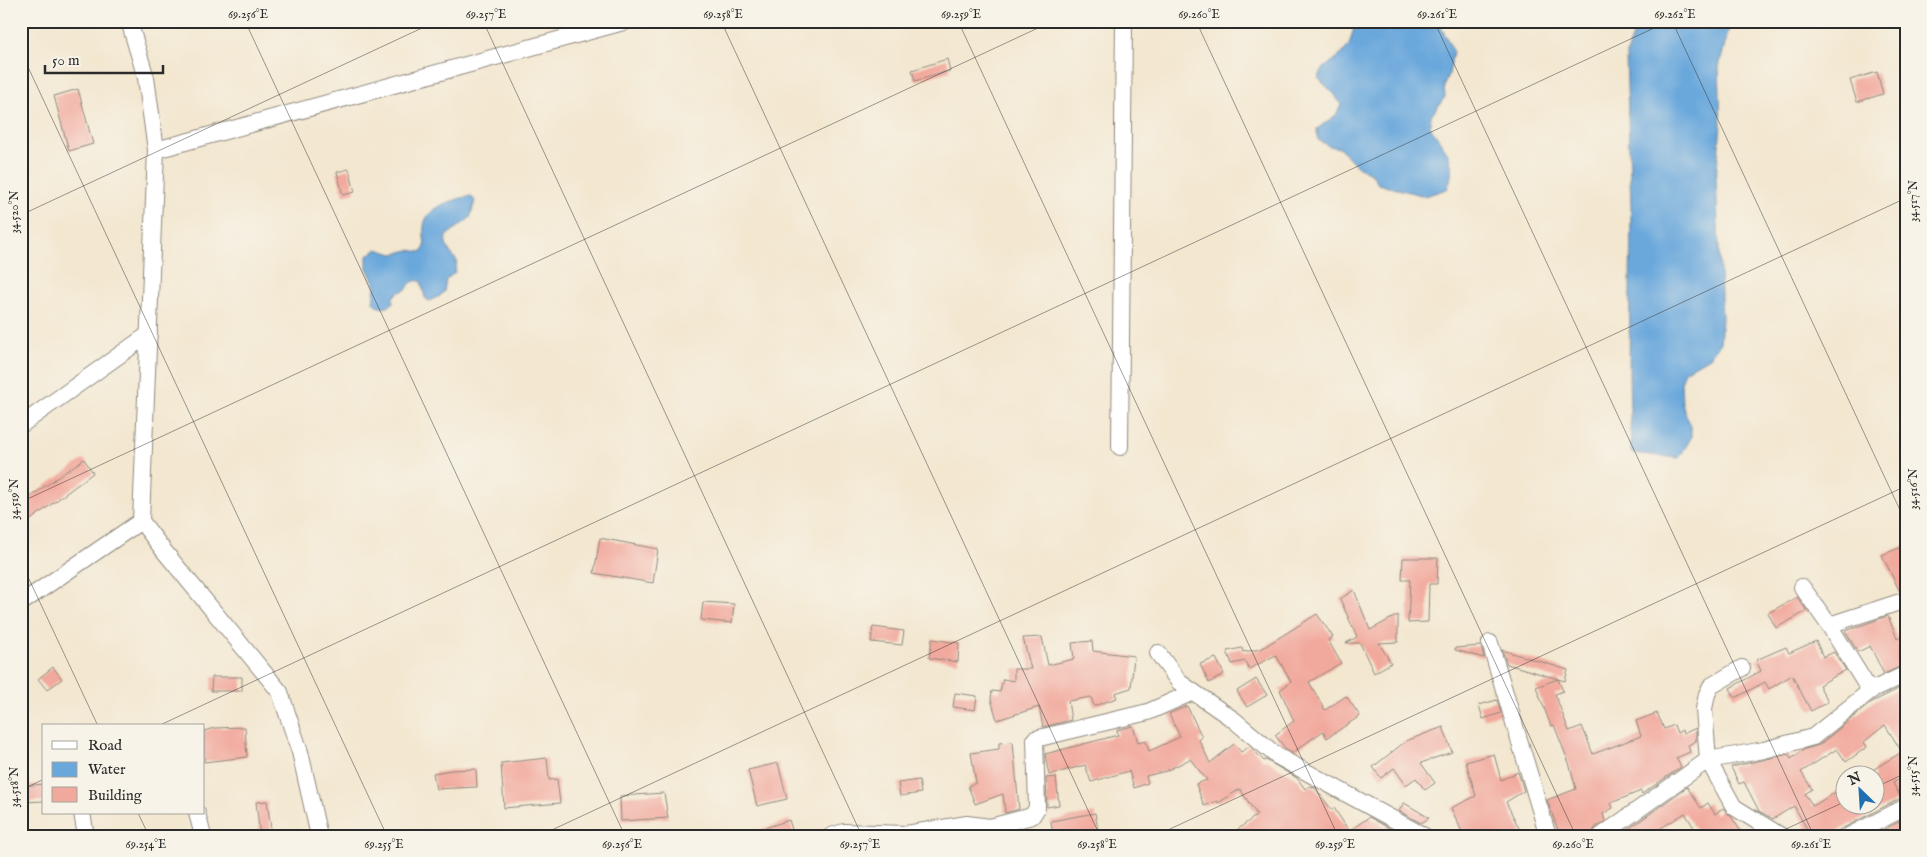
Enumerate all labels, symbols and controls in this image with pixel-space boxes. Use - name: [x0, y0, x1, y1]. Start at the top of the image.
- text: 69.256°E: [228, 7, 268, 22]
- text: 69.257°E: [466, 7, 506, 22]
- text: 69.258°E: [703, 7, 743, 22]
- text: 69.259°E: [941, 7, 981, 22]
- text: 69.260°E: [1178, 7, 1220, 22]
- text: 69.261°E: [1417, 7, 1457, 22]
- text: 69.262°E: [1654, 7, 1696, 22]
- scale bar: [45, 42, 162, 74]
- text: 50 m: [52, 51, 80, 70]
- text: 34.517°N: [1906, 179, 1921, 222]
- text: 34.520°N: [7, 190, 22, 234]
- text: 34.516°N: [1906, 468, 1921, 510]
- text: 34.519°N: [7, 478, 22, 520]
- legend: [42, 724, 205, 814]
- text: Road: [88, 736, 123, 755]
- text: 34.515°N: [1906, 755, 1921, 796]
- text: Water: [88, 760, 126, 779]
- north arrow: [1834, 764, 1884, 814]
- text: 34.518°N: [7, 766, 22, 807]
- text: N: [1845, 768, 1864, 790]
- text: Building: [88, 786, 143, 805]
- text: 69.254°E: [126, 837, 166, 852]
- text: 69.255°E: [364, 837, 404, 852]
- text: 69.256°E: [602, 837, 642, 852]
- text: 69.257°E: [840, 837, 880, 852]
- text: 69.258°E: [1077, 837, 1117, 852]
- text: 69.259°E: [1315, 837, 1355, 852]
- text: 69.260°E: [1552, 837, 1594, 852]
- text: 69.261°E: [1791, 837, 1831, 852]

